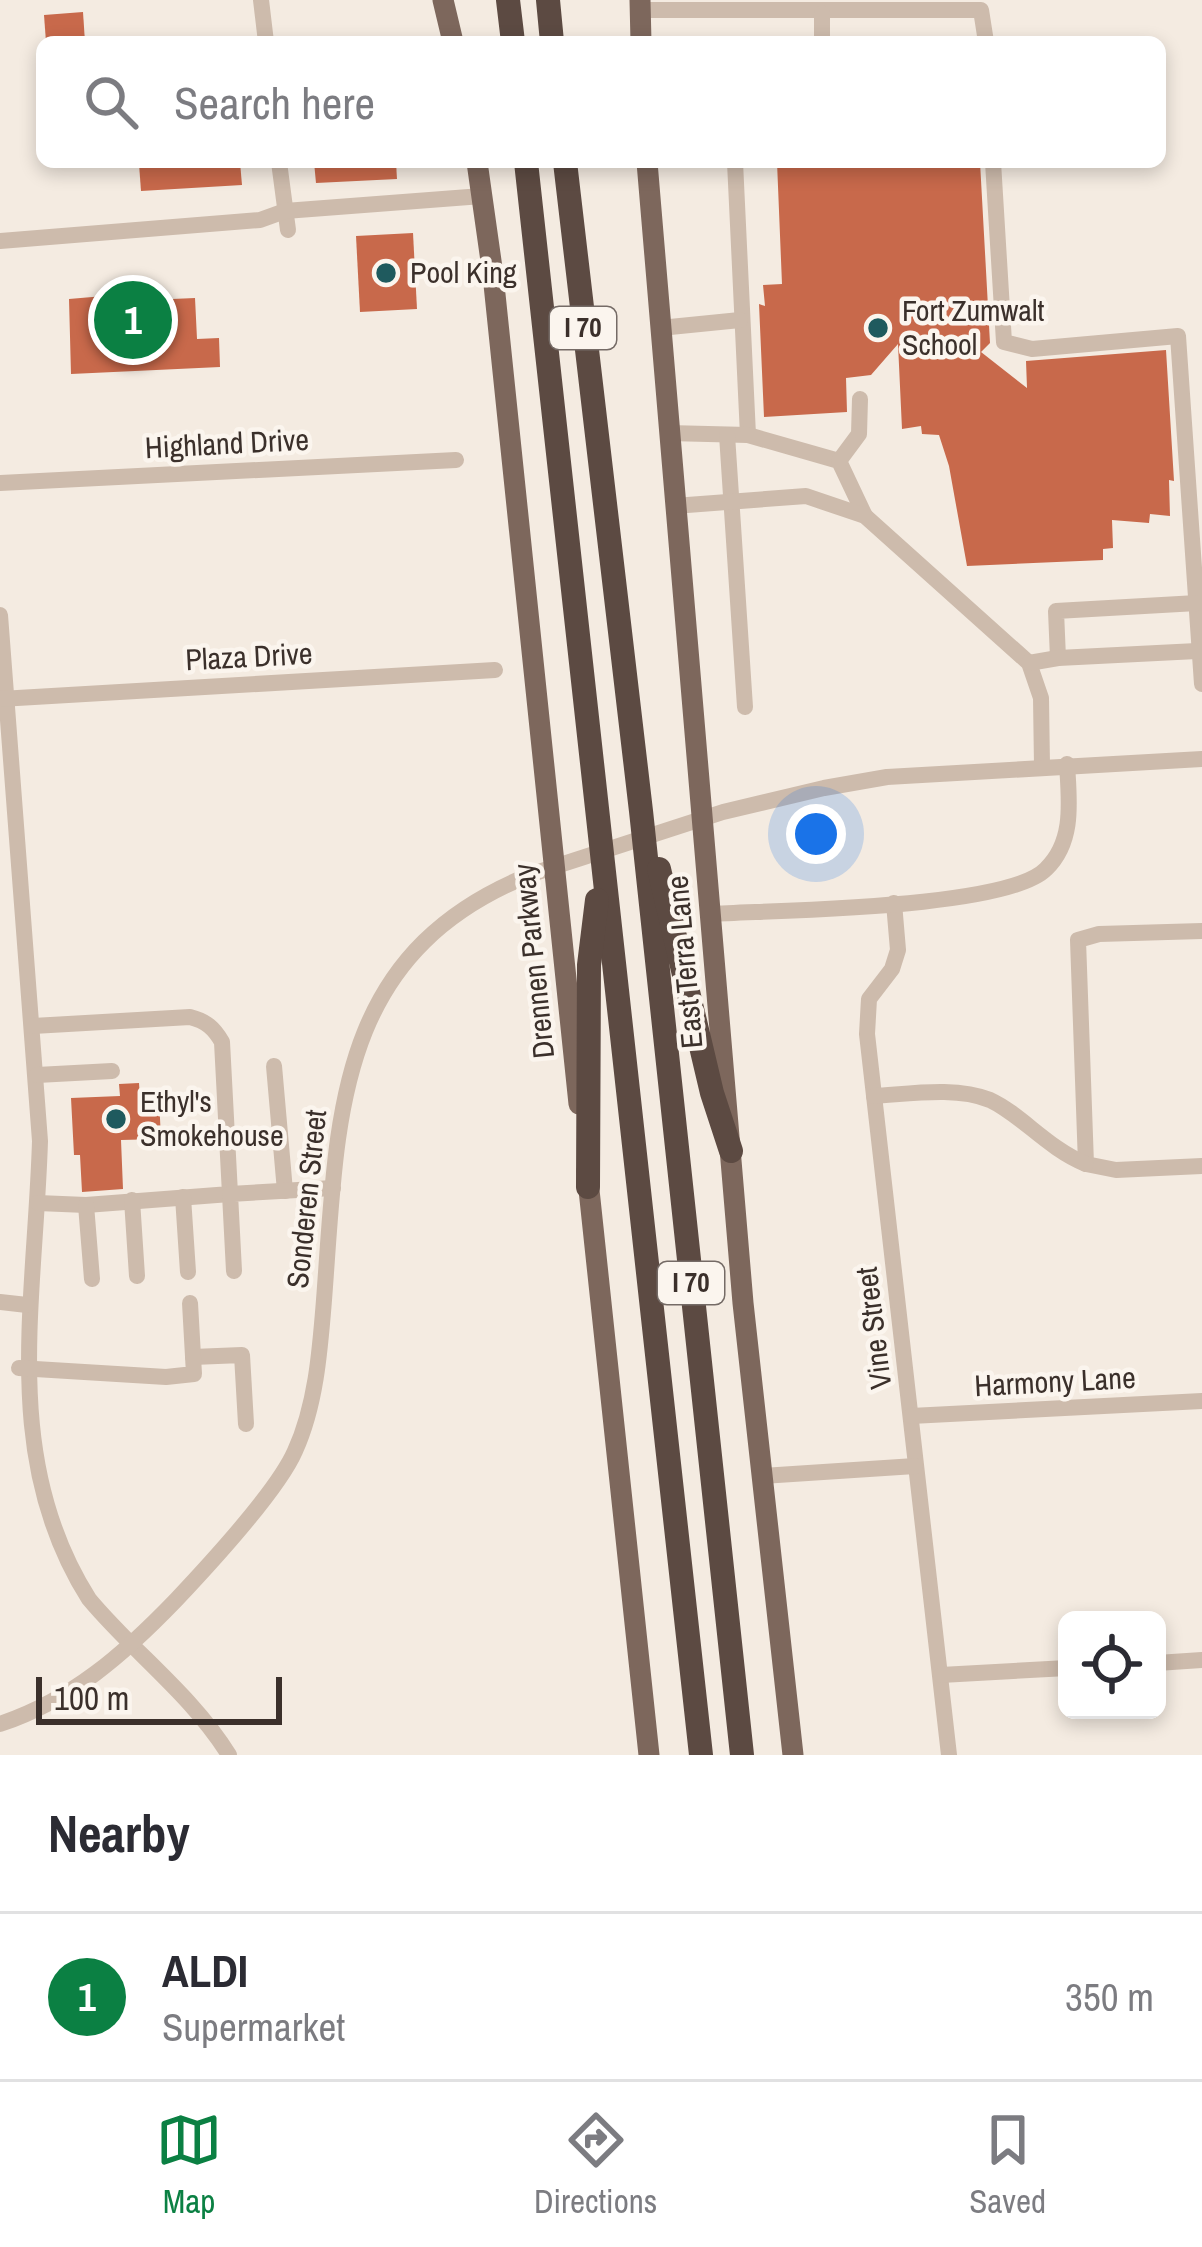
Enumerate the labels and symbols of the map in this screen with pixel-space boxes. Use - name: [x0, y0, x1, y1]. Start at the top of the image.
- place label: Pool King: [410, 252, 517, 292]
- marker: Pool King: [373, 260, 399, 286]
- pin: 1: [94, 275, 172, 365]
- place label: Fort Zumwalt School: [902, 290, 1044, 364]
- road number: I 70: [550, 307, 616, 349]
- marker: Fort Zumwalt School: [865, 315, 891, 341]
- street label: Highland Drive: [144, 419, 310, 467]
- street label: Plaza Drive: [184, 633, 313, 679]
- your location: [786, 804, 846, 864]
- street label: Drennen Parkway: [503, 861, 563, 1060]
- street label: East Terra Lane: [657, 874, 711, 1050]
- place label: Ethyl's Smokehouse: [140, 1081, 284, 1155]
- marker: Ethyl's Smokehouse: [103, 1106, 129, 1132]
- street label: Sonderen Street: [277, 1108, 335, 1290]
- road number: I 70: [658, 1262, 724, 1304]
- street label: Vine Street: [846, 1265, 900, 1391]
- street label: Harmony Lane: [973, 1357, 1137, 1405]
- scale bar: [36, 1671, 282, 1724]

